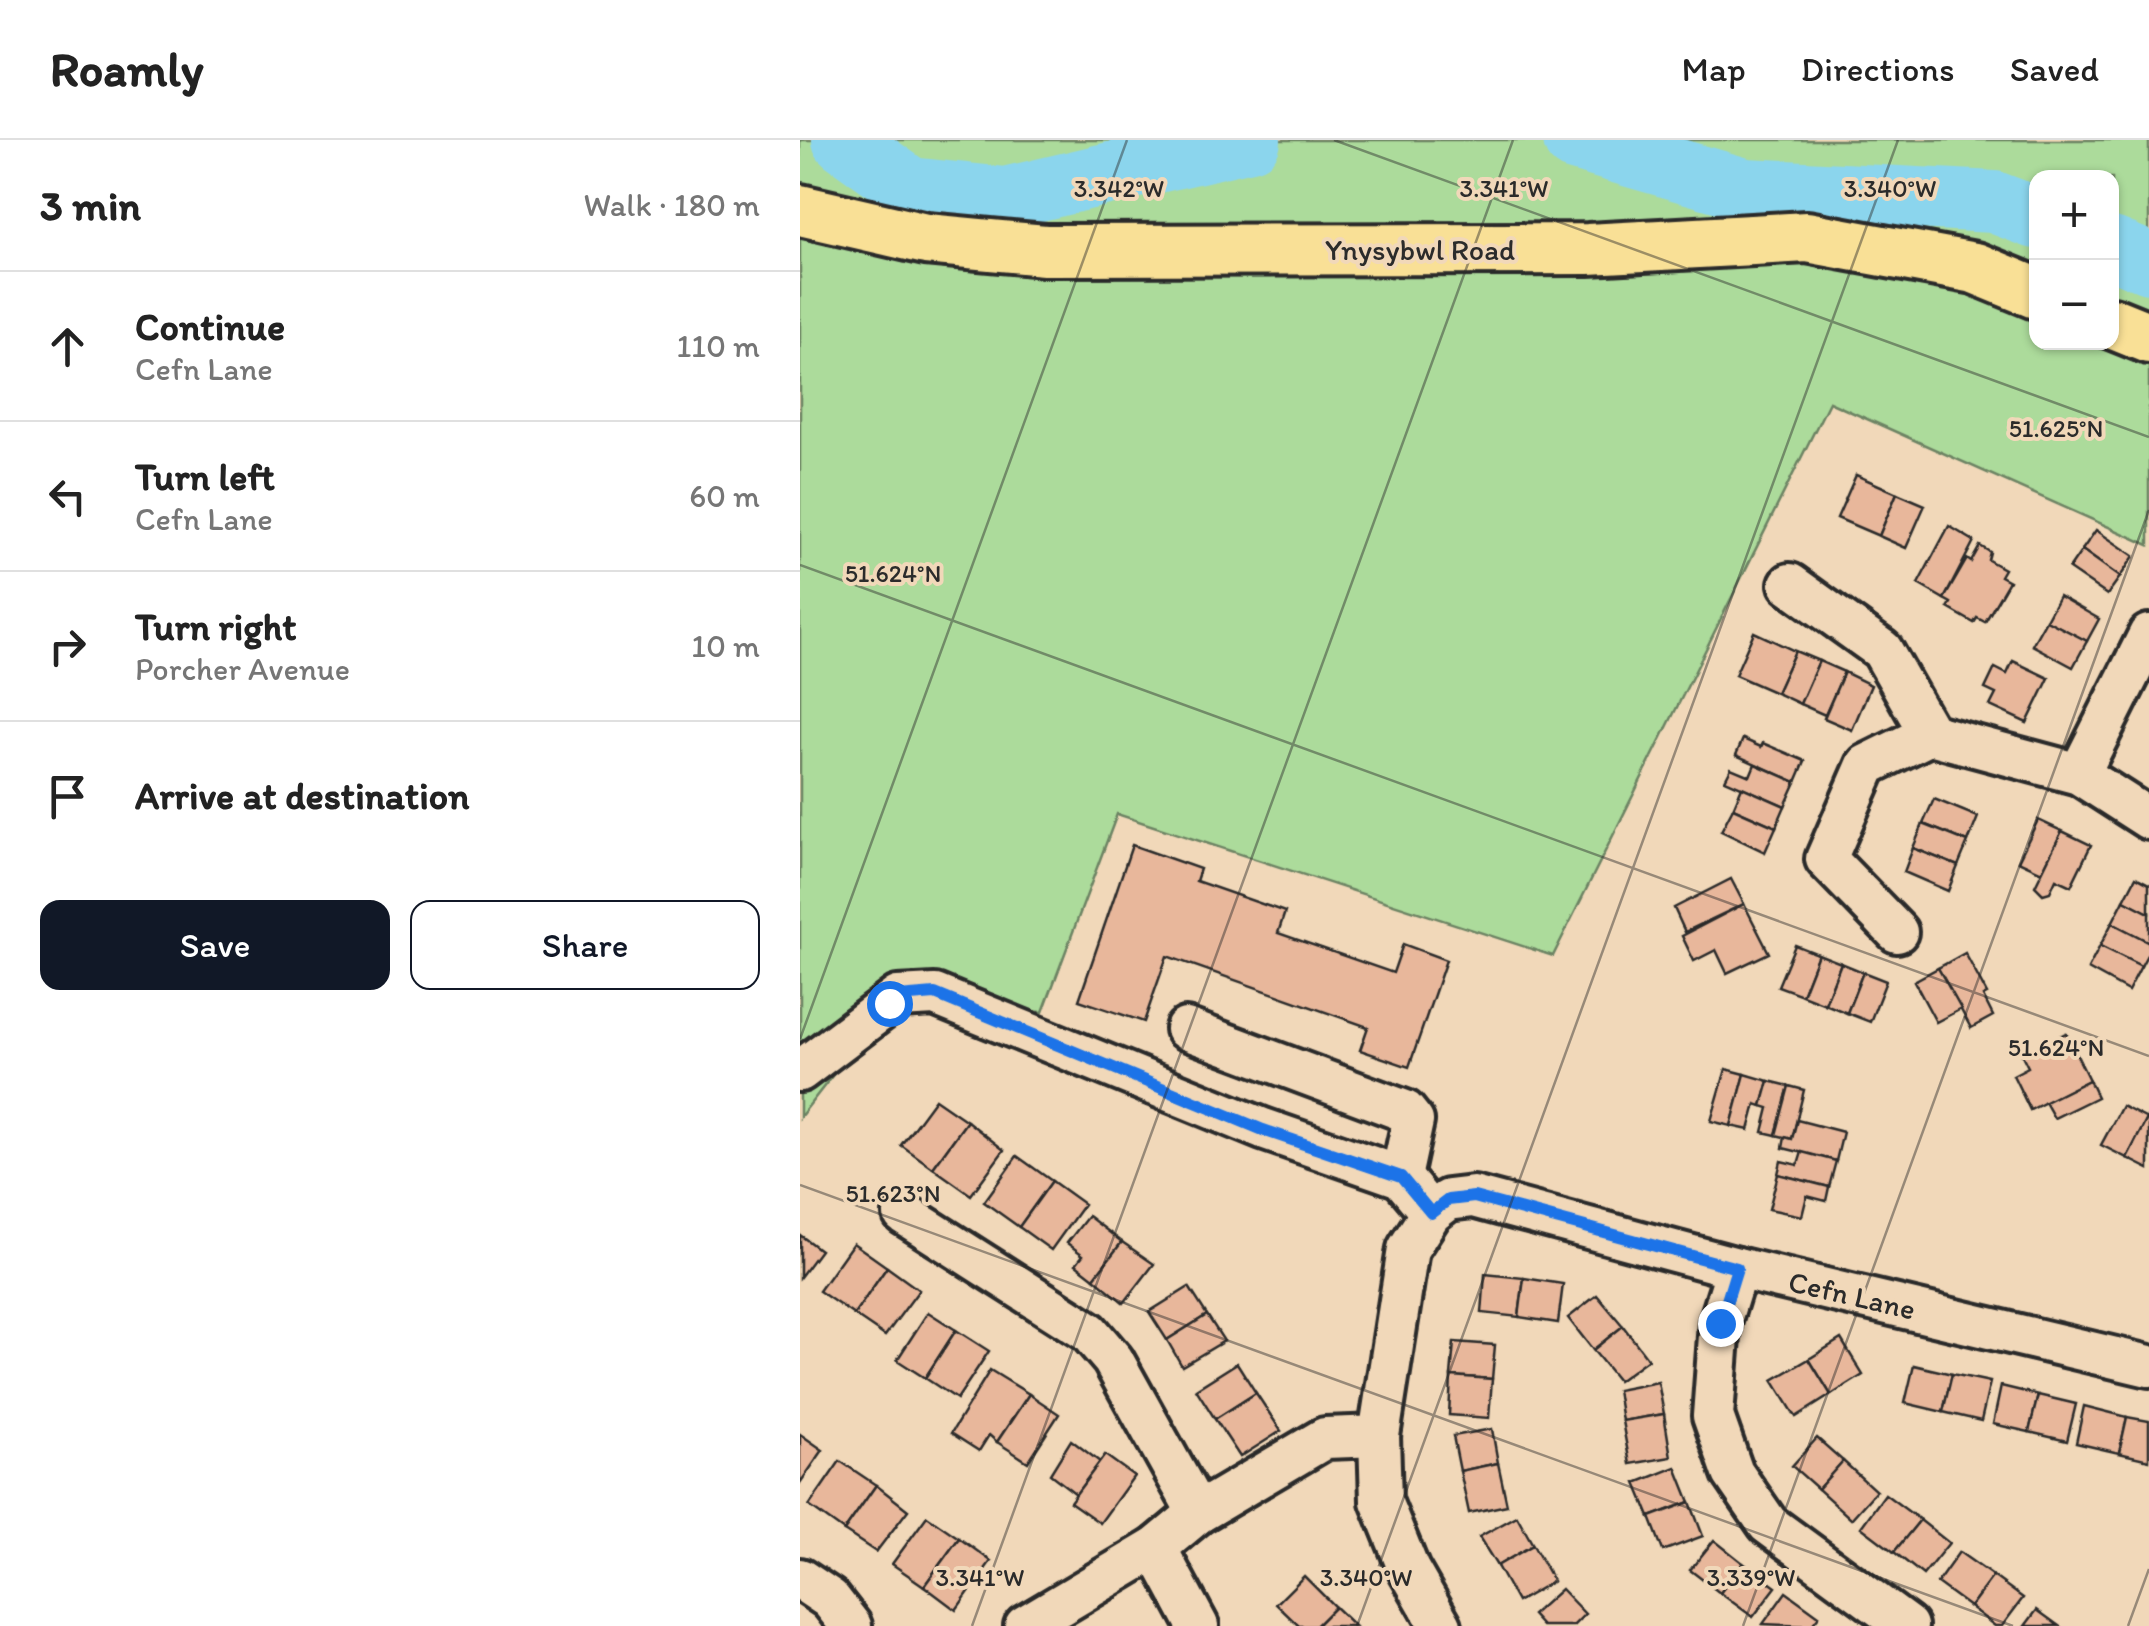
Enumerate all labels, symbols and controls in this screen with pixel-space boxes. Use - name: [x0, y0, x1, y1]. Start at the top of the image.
- text: Roamly: [50, 40, 204, 98]
- text: Map: [1682, 48, 1746, 90]
- text: Directions: [1801, 48, 1955, 90]
- text: Saved: [2010, 48, 2099, 90]
- map controls: [2029, 170, 2119, 350]
- button: +: [2029, 170, 2119, 260]
- text: 3.342°W: [1074, 173, 1164, 203]
- text: 3.341°W: [1460, 173, 1548, 203]
- text: 3.340°W: [1844, 173, 1936, 203]
- text: 3 min: [40, 180, 141, 231]
- text: Walk · 180 m: [583, 186, 760, 224]
- street label: Ynysybwl Road: [1325, 231, 1515, 268]
- button: −: [2029, 260, 2119, 350]
- text: Continue: [135, 304, 285, 350]
- icon: ahead: [40, 319, 95, 374]
- text: 110 m: [676, 327, 760, 365]
- text: Cefn Lane: [135, 350, 273, 388]
- text: 51.625°N: [2009, 413, 2103, 443]
- text: Turn left: [135, 454, 275, 500]
- icon: left: [40, 469, 95, 524]
- text: 60 m: [689, 477, 760, 515]
- text: Cefn Lane: [135, 500, 273, 538]
- text: 51.624°N: [845, 558, 941, 588]
- text: Turn right: [135, 604, 297, 650]
- icon: right: [40, 619, 95, 674]
- text: 10 m: [691, 627, 760, 665]
- text: Porcher Avenue: [135, 650, 350, 688]
- icon: arrive: [40, 769, 95, 824]
- text: Arrive at destination: [135, 773, 470, 819]
- button: Save: [40, 900, 390, 990]
- button: Share: [410, 900, 760, 990]
- route start: [867, 981, 913, 1027]
- text: 51.624°N: [2008, 1032, 2104, 1062]
- text: 51.623°N: [845, 1178, 941, 1208]
- street label: Cefn Lane: [1785, 1262, 1919, 1328]
- route end: [1698, 1301, 1744, 1347]
- text: 3.341°W: [936, 1562, 1024, 1592]
- text: 3.340°W: [1320, 1562, 1412, 1592]
- text: 3.339°W: [1707, 1562, 1795, 1592]

